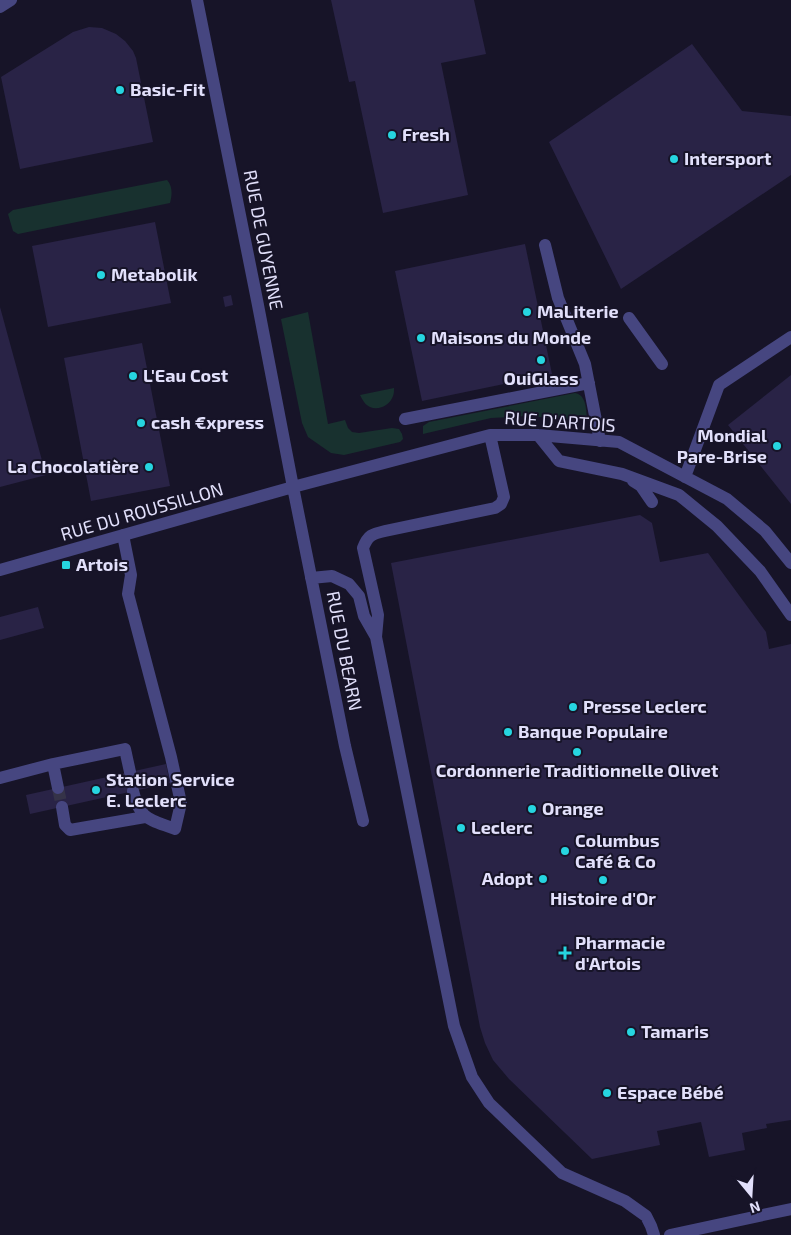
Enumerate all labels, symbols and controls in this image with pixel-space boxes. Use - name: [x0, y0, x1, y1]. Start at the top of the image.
- place label: Basic-Fit: [130, 78, 206, 100]
- marker: Basic-Fit: [114, 84, 126, 96]
- place label: Fresh: [402, 123, 450, 145]
- marker: Fresh: [386, 129, 398, 141]
- place label: Intersport: [684, 147, 772, 169]
- marker: Intersport: [668, 153, 680, 165]
- street label: RUE DE GUYENNE: [240, 168, 288, 312]
- place label: Metabolik: [111, 263, 198, 285]
- marker: Metabolik: [95, 269, 107, 281]
- place label: MaLiterie: [537, 300, 619, 322]
- marker: MaLiterie: [521, 306, 533, 318]
- place label: Maisons du Monde: [431, 326, 591, 348]
- marker: Maisons du Monde: [415, 332, 427, 344]
- marker: OuiGlass: [535, 354, 547, 366]
- place label: L'Eau Cost: [143, 364, 229, 386]
- place label: OuiGlass: [504, 367, 578, 389]
- marker: L'Eau Cost: [127, 370, 139, 382]
- street label: RUE D'ARTOIS: [504, 406, 616, 436]
- place label: cash €xpress: [151, 411, 264, 433]
- marker: cash €xpress: [135, 417, 147, 429]
- place label: Mondial Pare-Brise: [677, 424, 767, 467]
- marker: Mondial Pare-Brise: [771, 440, 783, 452]
- place label: La Chocolatière: [7, 455, 139, 477]
- marker: La Chocolatière: [143, 461, 155, 473]
- street label: RUE DU ROUSSILLON: [58, 477, 226, 545]
- place label: Artois: [76, 553, 128, 575]
- marker: Artois: [60, 559, 72, 571]
- street label: RUE DU BEARN: [323, 589, 367, 713]
- place label: Presse Leclerc: [583, 695, 707, 717]
- marker: Presse Leclerc: [567, 701, 579, 713]
- place label: Banque Populaire: [518, 720, 668, 742]
- marker: Banque Populaire: [502, 726, 514, 738]
- marker: Cordonnerie Traditionnelle Olivet: [571, 746, 583, 758]
- place label: Cordonnerie Traditionnelle Olivet: [436, 759, 719, 781]
- place label: Station Service E. Leclerc: [106, 768, 235, 811]
- marker: Station Service E. Leclerc: [90, 784, 102, 796]
- place label: Orange: [542, 797, 604, 819]
- marker: Orange: [526, 803, 538, 815]
- place label: Leclerc: [471, 816, 533, 838]
- marker: Leclerc: [455, 822, 467, 834]
- place label: Columbus Café & Co: [575, 829, 660, 872]
- marker: Columbus Café & Co: [559, 845, 571, 857]
- place label: Adopt: [482, 867, 534, 889]
- marker: Adopt: [537, 873, 549, 885]
- marker: Histoire d'Or: [597, 874, 609, 886]
- place label: Histoire d'Or: [550, 887, 656, 909]
- place label: Pharmacie d'Artois: [575, 931, 665, 974]
- marker: Pharmacie d'Artois: [559, 947, 571, 959]
- place label: Tamaris: [641, 1020, 709, 1042]
- marker: Tamaris: [625, 1026, 637, 1038]
- place label: Espace Bébé: [617, 1081, 724, 1103]
- marker: Espace Bébé: [601, 1087, 613, 1099]
- north arrow: [726, 1170, 776, 1220]
- text: N: [748, 1198, 763, 1217]

